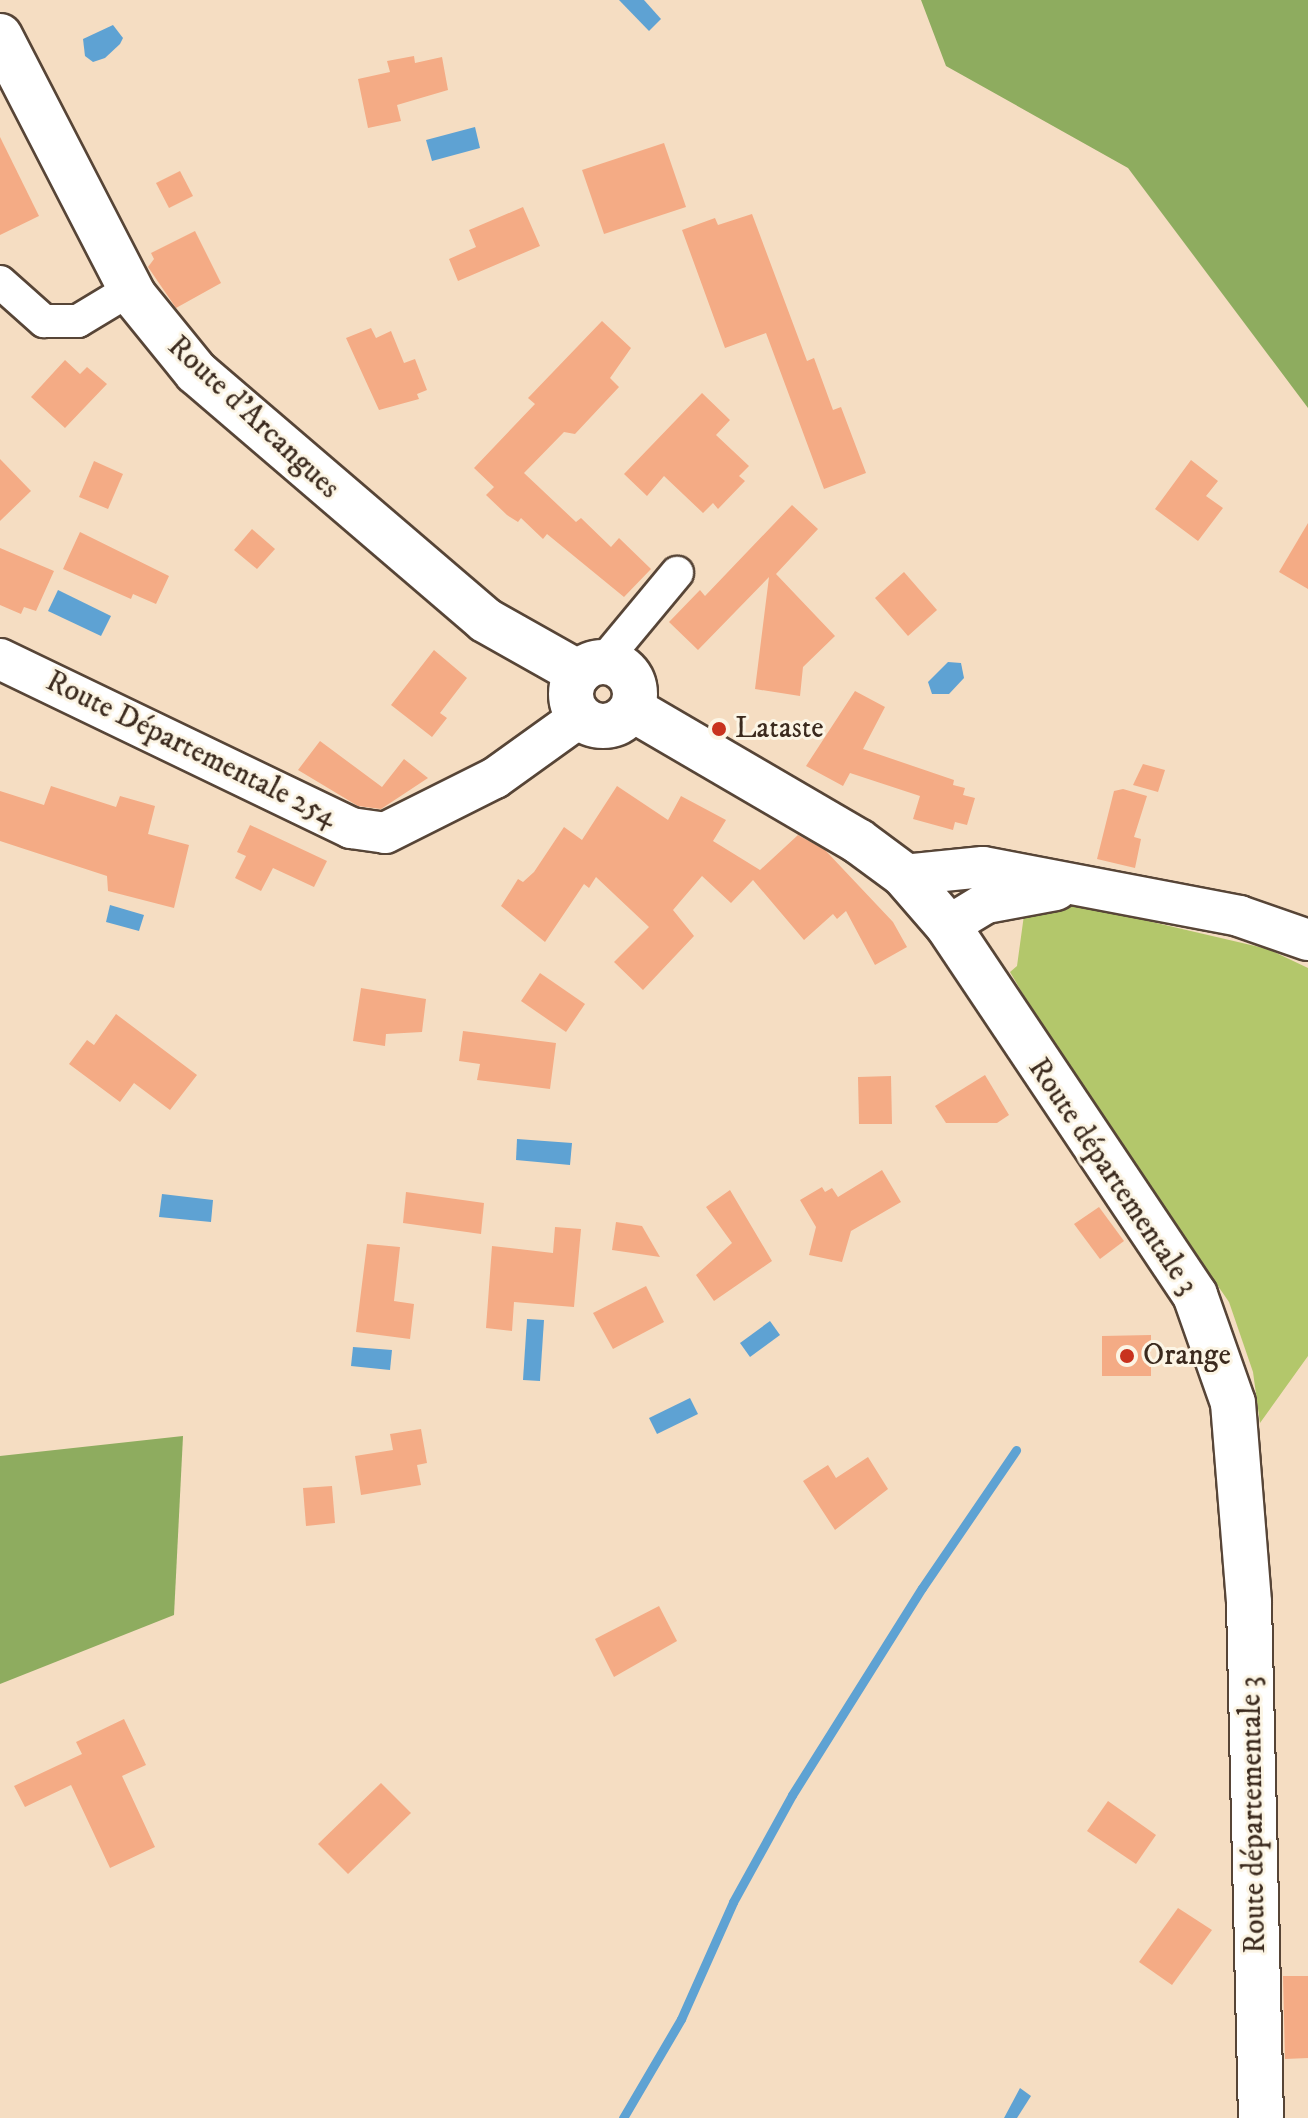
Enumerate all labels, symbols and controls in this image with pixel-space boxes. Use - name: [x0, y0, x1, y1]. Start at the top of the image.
- street label: Route d'Arcangues: [160, 329, 346, 507]
- street label: Route Départementale 254: [40, 664, 342, 836]
- place label: Lataste: [735, 711, 824, 747]
- marker: Lataste: [710, 720, 728, 738]
- street label: Route départementale 3: [1020, 1052, 1204, 1302]
- place label: Orange: [1143, 1338, 1231, 1374]
- marker: Orange: [1118, 1347, 1136, 1365]
- street label: Route départementale 3: [1234, 1676, 1274, 1954]

